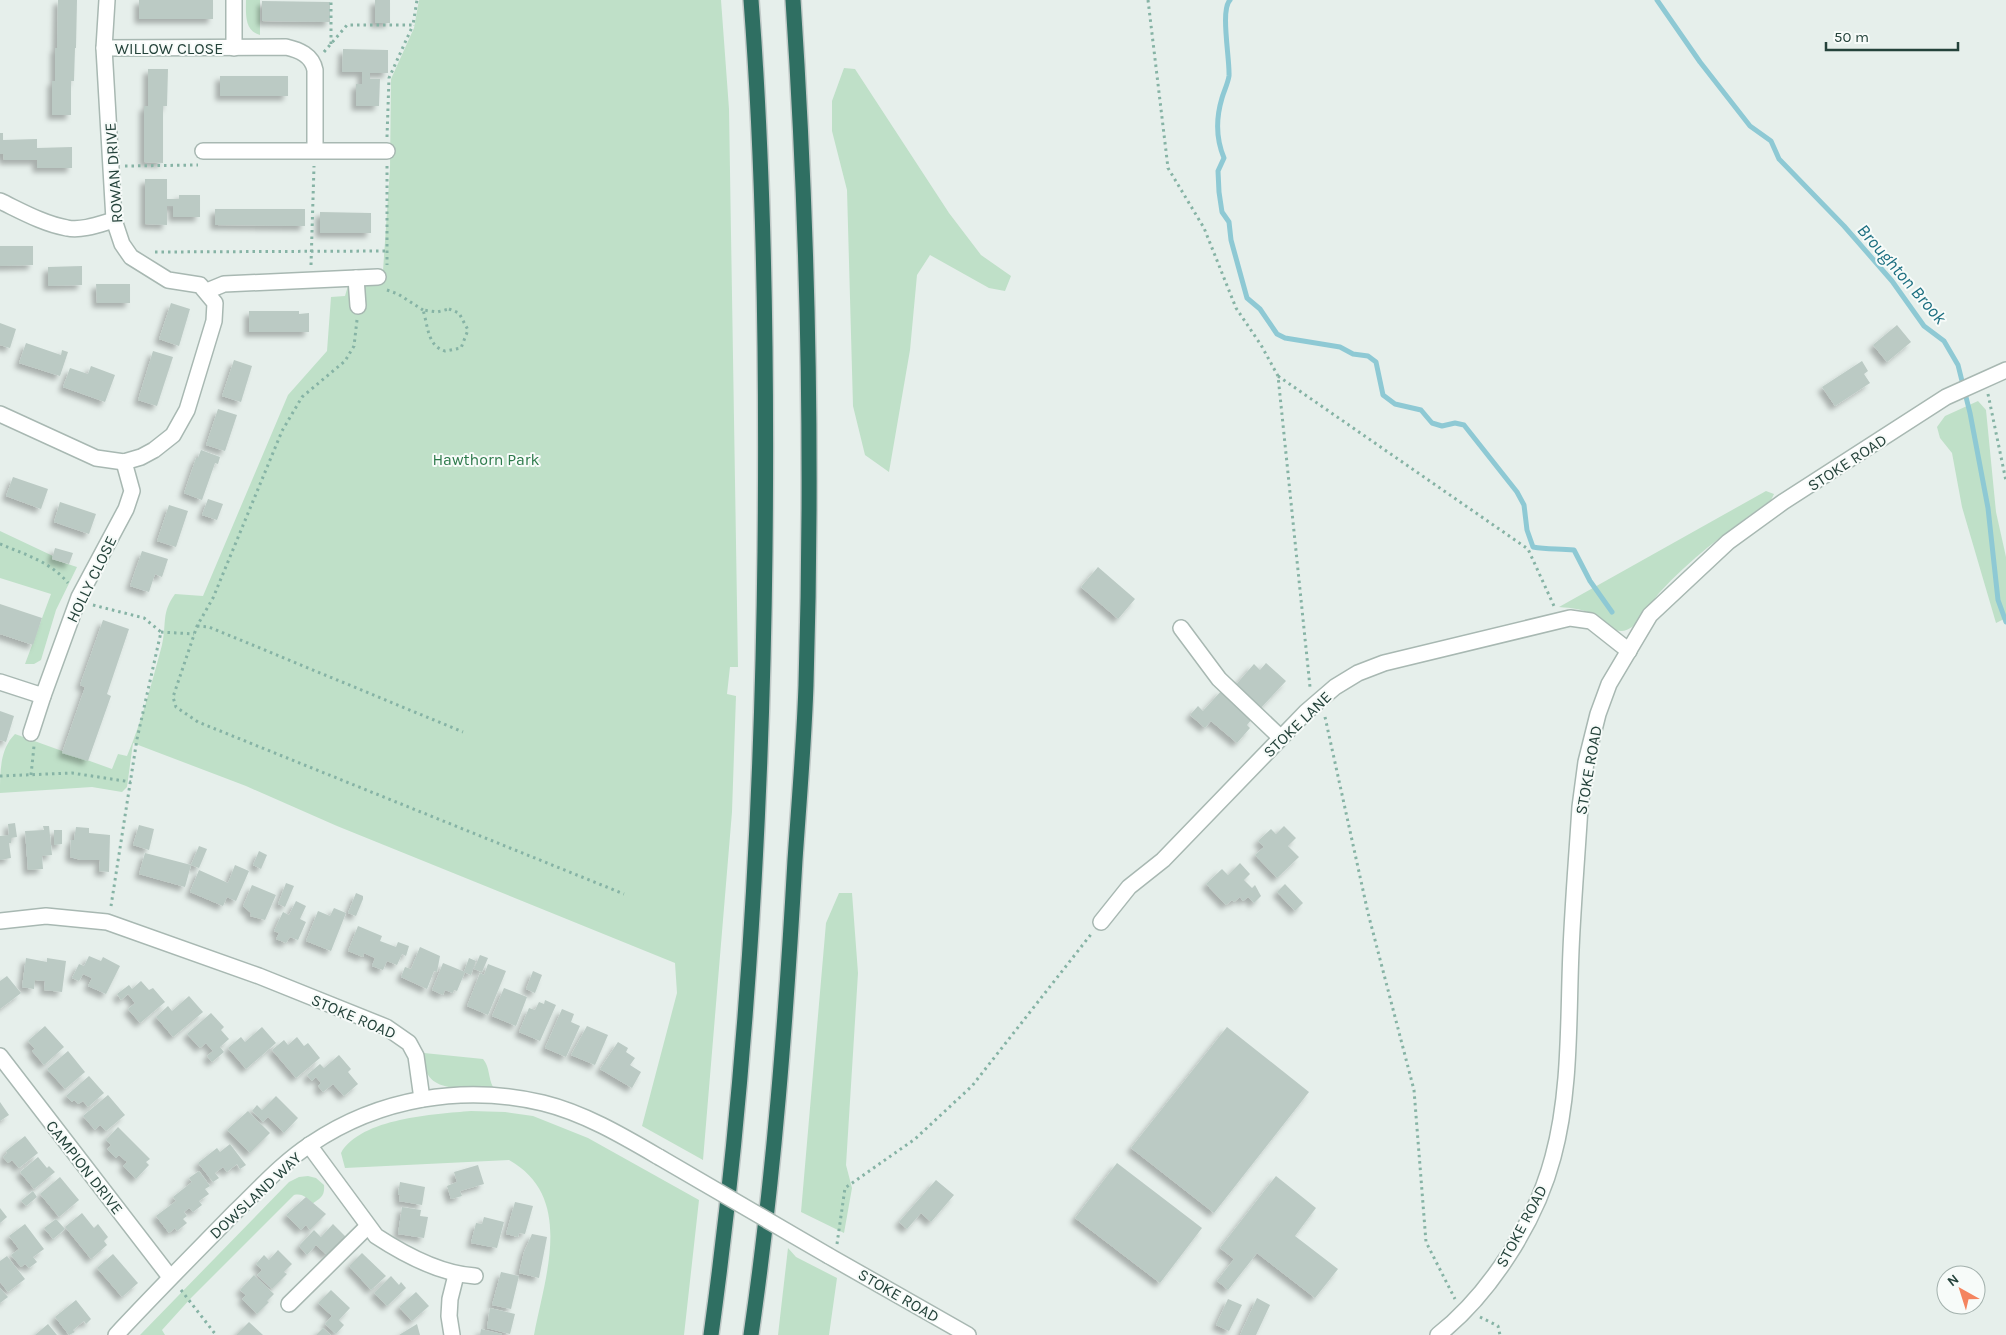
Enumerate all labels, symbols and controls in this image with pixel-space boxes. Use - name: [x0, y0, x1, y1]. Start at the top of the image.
- scale bar: [1826, 20, 1958, 52]
- text: 50 m: [1834, 28, 1869, 46]
- street label: WILLOW CLOSE: [115, 39, 223, 58]
- street label: ROWAN DRIVE: [101, 122, 126, 224]
- water label: Broughton Brook: [1853, 219, 1952, 329]
- street label: STOKE ROAD: [1804, 430, 1890, 495]
- park label: Hawthorn Park: [432, 450, 540, 469]
- street label: HOLLY CLOSE: [62, 533, 121, 626]
- street label: STOKE LANE: [1259, 687, 1335, 761]
- street label: STOKE ROAD: [1571, 724, 1606, 816]
- street label: STOKE ROAD: [308, 990, 399, 1043]
- street label: CAMPION DRIVE: [42, 1117, 127, 1218]
- street label: DOWSLAND WAY: [206, 1148, 305, 1243]
- street label: STOKE ROAD: [1492, 1182, 1551, 1271]
- street label: STOKE ROAD: [855, 1265, 943, 1326]
- north arrow: [1936, 1265, 1986, 1315]
- text: N: [1944, 1271, 1962, 1290]

